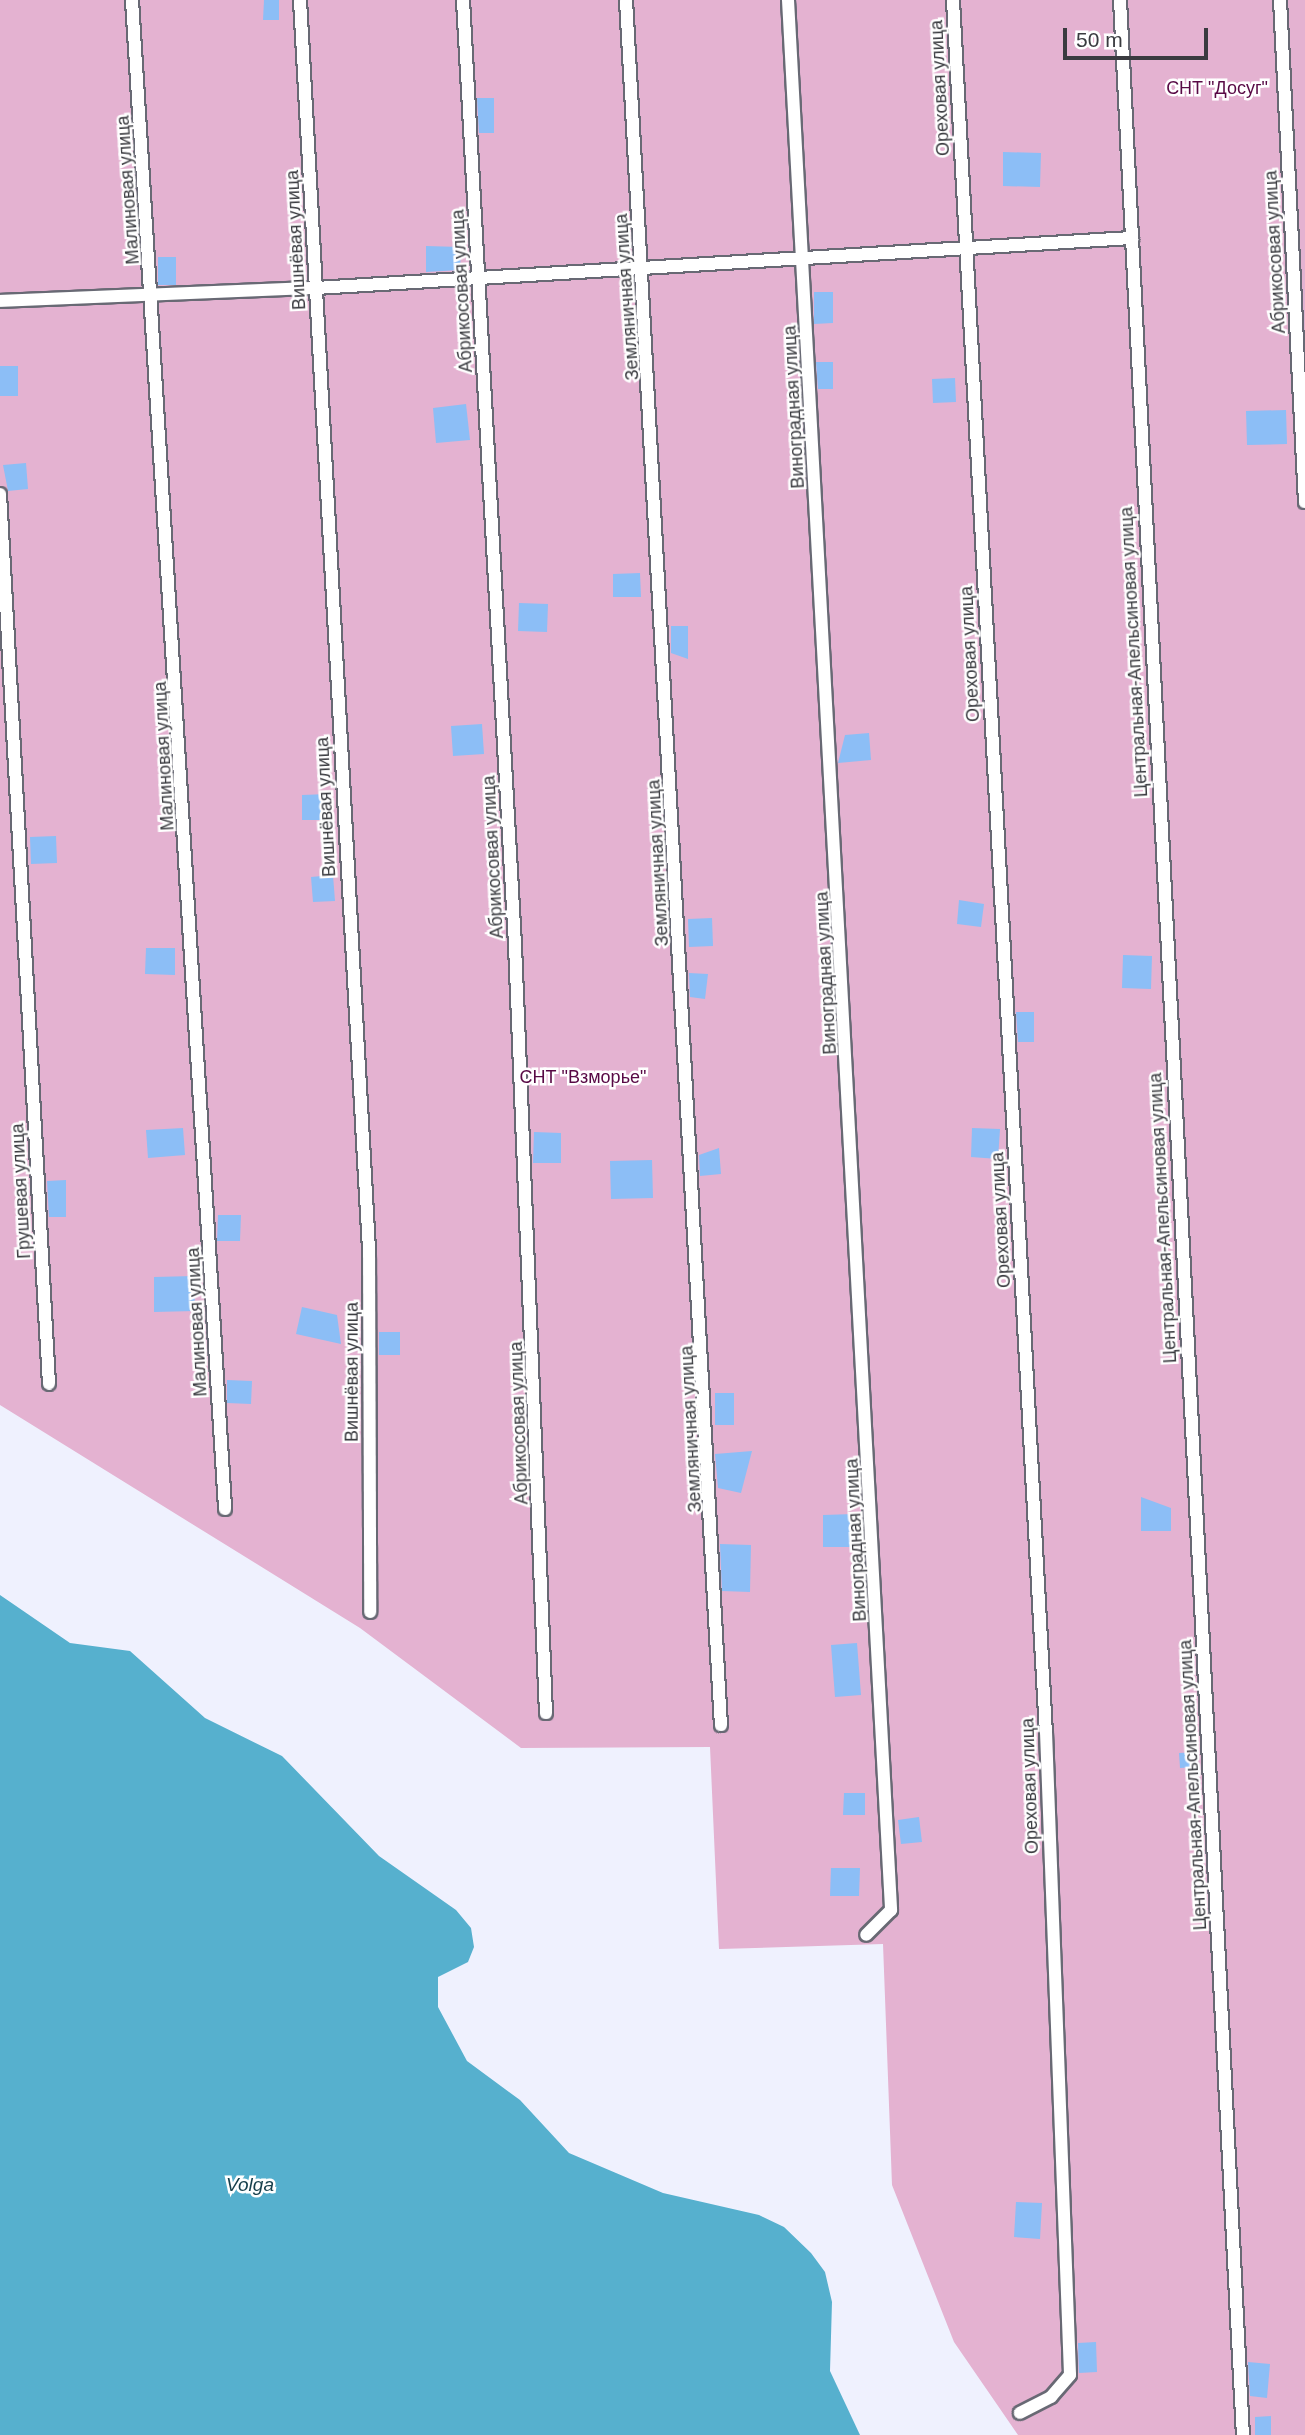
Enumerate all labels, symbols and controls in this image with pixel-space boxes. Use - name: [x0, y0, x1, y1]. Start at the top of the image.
- scale bar: [1067, 14, 1212, 58]
- street label: Ореховая улица: [926, 20, 954, 156]
- text: 50 m: [1076, 28, 1123, 51]
- park label: СНТ "Досуг": [1166, 77, 1268, 99]
- street label: Малиновая улица: [112, 115, 144, 265]
- street label: Вишнёвая улица: [282, 170, 310, 310]
- street label: Абрикосовая улица: [1260, 170, 1290, 334]
- street label: Абрикосовая улица: [447, 209, 477, 373]
- street label: Земляничная улица: [610, 213, 644, 381]
- street label: Виноградная улица: [779, 325, 809, 489]
- street label: Центральная-Апельсиновая улица: [1116, 506, 1152, 798]
- street label: Ореховая улица: [956, 586, 984, 722]
- street label: Малиновая улица: [149, 681, 179, 831]
- street label: Вишнёвая улица: [312, 737, 340, 877]
- street label: Абрикосовая улица: [478, 775, 508, 939]
- street label: Земляничная улица: [643, 779, 673, 947]
- street label: Виноградная улица: [811, 891, 841, 1055]
- park label: СНТ "Взморье": [520, 1066, 646, 1088]
- street label: Центральная-Апельсиновая улица: [1145, 1072, 1181, 1364]
- street label: Грушевая улица: [7, 1123, 35, 1259]
- street label: Ореховая улица: [987, 1152, 1015, 1288]
- street label: Малиновая улица: [182, 1247, 212, 1397]
- street label: Вишнёвая улица: [341, 1302, 363, 1442]
- street label: Абрикосовая улица: [505, 1341, 533, 1505]
- street label: Земляничная улица: [676, 1345, 706, 1513]
- street label: Виноградная улица: [841, 1458, 871, 1622]
- street label: Центральная-Апельсиновая улица: [1175, 1639, 1211, 1931]
- street label: Ореховая улица: [1017, 1718, 1043, 1854]
- water label: Volga: [226, 2174, 274, 2196]

